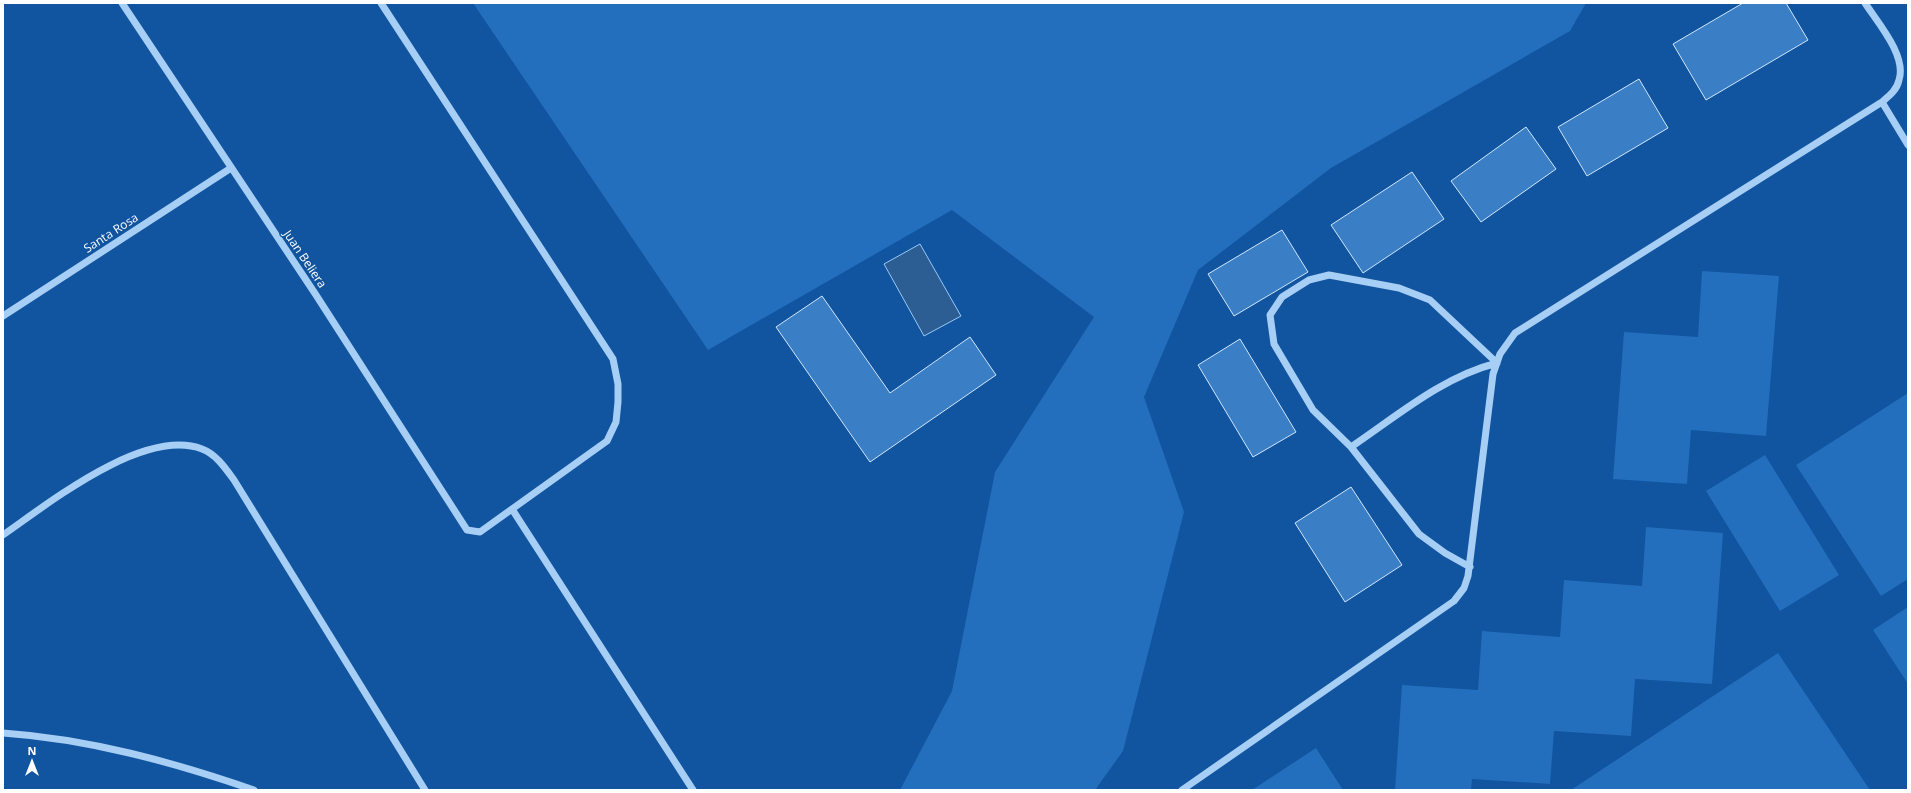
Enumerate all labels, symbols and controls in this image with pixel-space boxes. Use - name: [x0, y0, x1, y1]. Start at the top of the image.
- street label: Santa Rosa: [80, 209, 141, 257]
- street label: Juan Beliera: [279, 226, 331, 291]
- north arrow: [12, 741, 52, 781]
- text: N: [28, 743, 36, 758]

